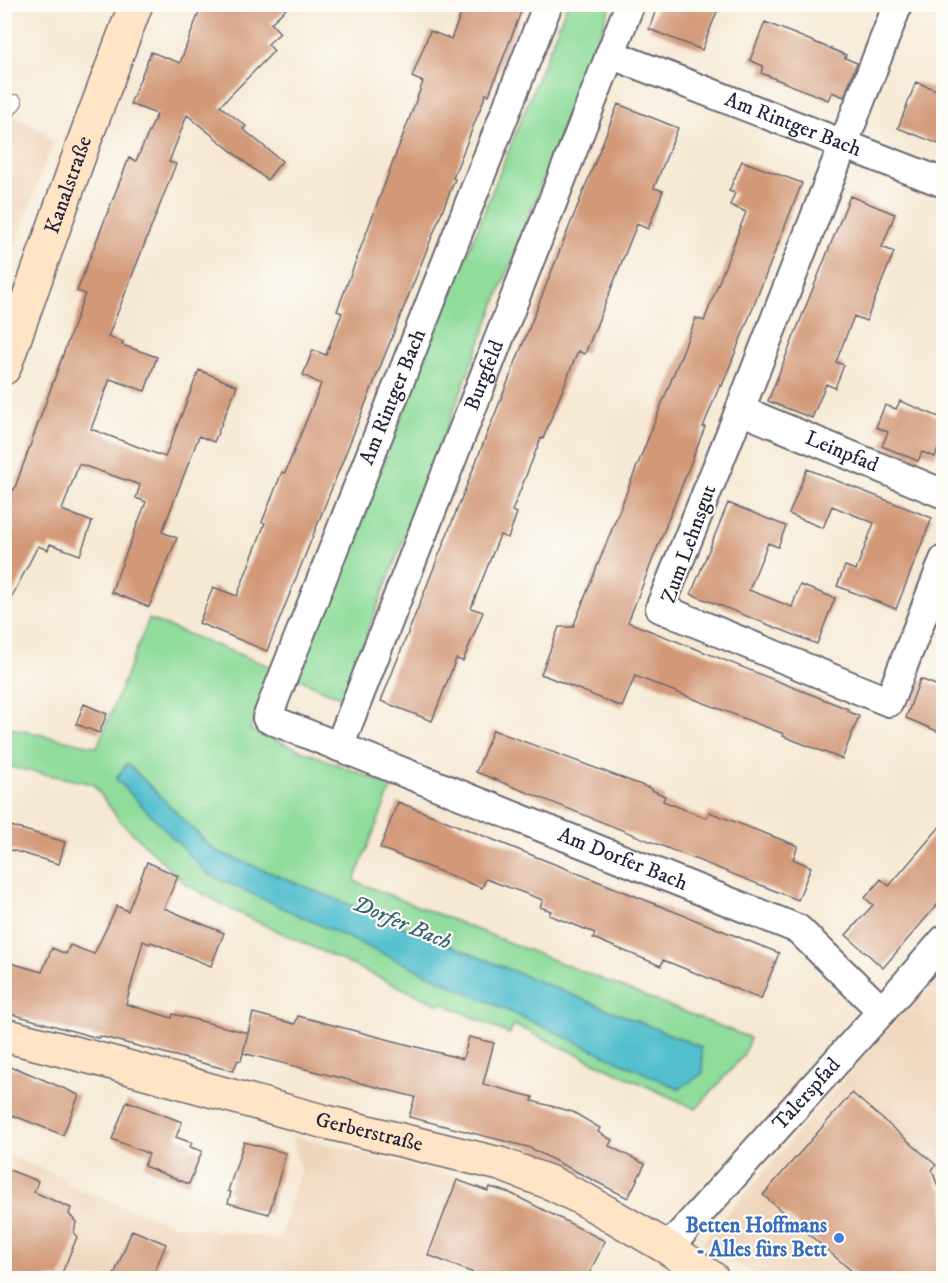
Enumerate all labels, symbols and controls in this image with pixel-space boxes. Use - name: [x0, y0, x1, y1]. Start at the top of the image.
- street label: Am Rintger Bach: [721, 87, 865, 163]
- street label: Kanalstraße: [39, 132, 98, 237]
- street label: Am Rintger Bach: [354, 325, 432, 469]
- street label: Burgfeld: [459, 336, 510, 415]
- street label: Leinpfad: [801, 425, 883, 479]
- street label: Zum Lehnsgut: [656, 481, 722, 607]
- street label: Am Dorfer Bach: [554, 822, 691, 897]
- water label: Dorfer Bach: [349, 890, 455, 956]
- street label: Talerspfad: [767, 1052, 847, 1136]
- street label: Gerberstraße: [313, 1107, 426, 1158]
- place label: Betten Hoffmans - Alles fürs Bett: [685, 1213, 827, 1263]
- marker: Betten Hoffmans - Alles fürs Bett: [832, 1231, 846, 1245]

